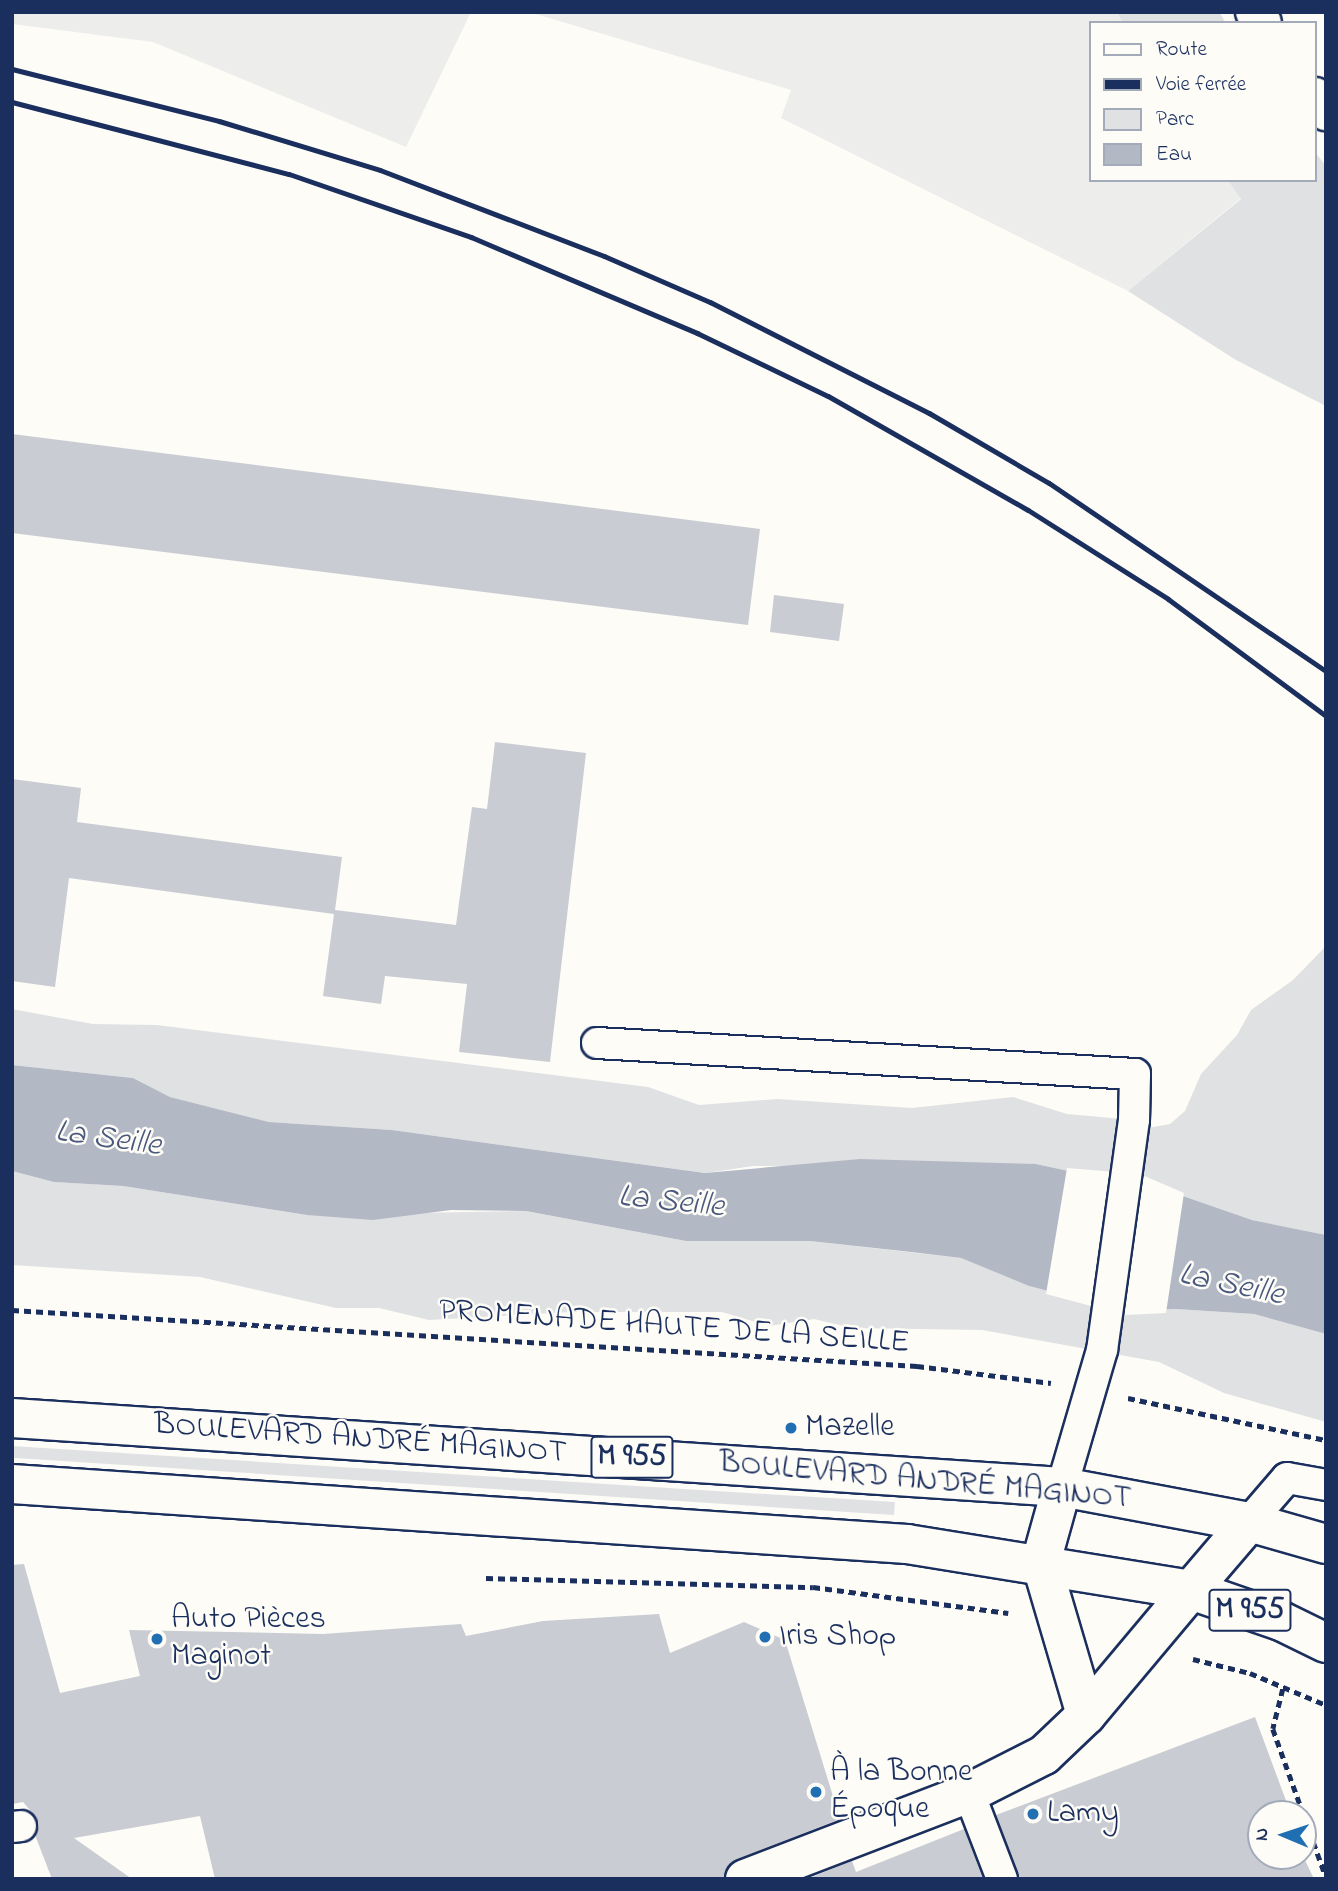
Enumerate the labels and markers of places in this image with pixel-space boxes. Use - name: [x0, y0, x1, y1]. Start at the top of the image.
- place label: Mazelle: [805, 1409, 895, 1447]
- marker: Mazelle: [783, 1420, 799, 1436]
- place label: Auto Pièces Maginot: [171, 1602, 326, 1677]
- place label: Iris Shop: [779, 1618, 896, 1656]
- marker: Iris Shop: [757, 1629, 773, 1645]
- marker: Auto Pièces Maginot: [149, 1631, 165, 1647]
- place label: À la Bonne Époque: [830, 1755, 972, 1830]
- marker: À la Bonne Époque: [808, 1784, 824, 1800]
- place label: Lamy: [1047, 1795, 1119, 1833]
- marker: Lamy: [1025, 1806, 1041, 1822]

